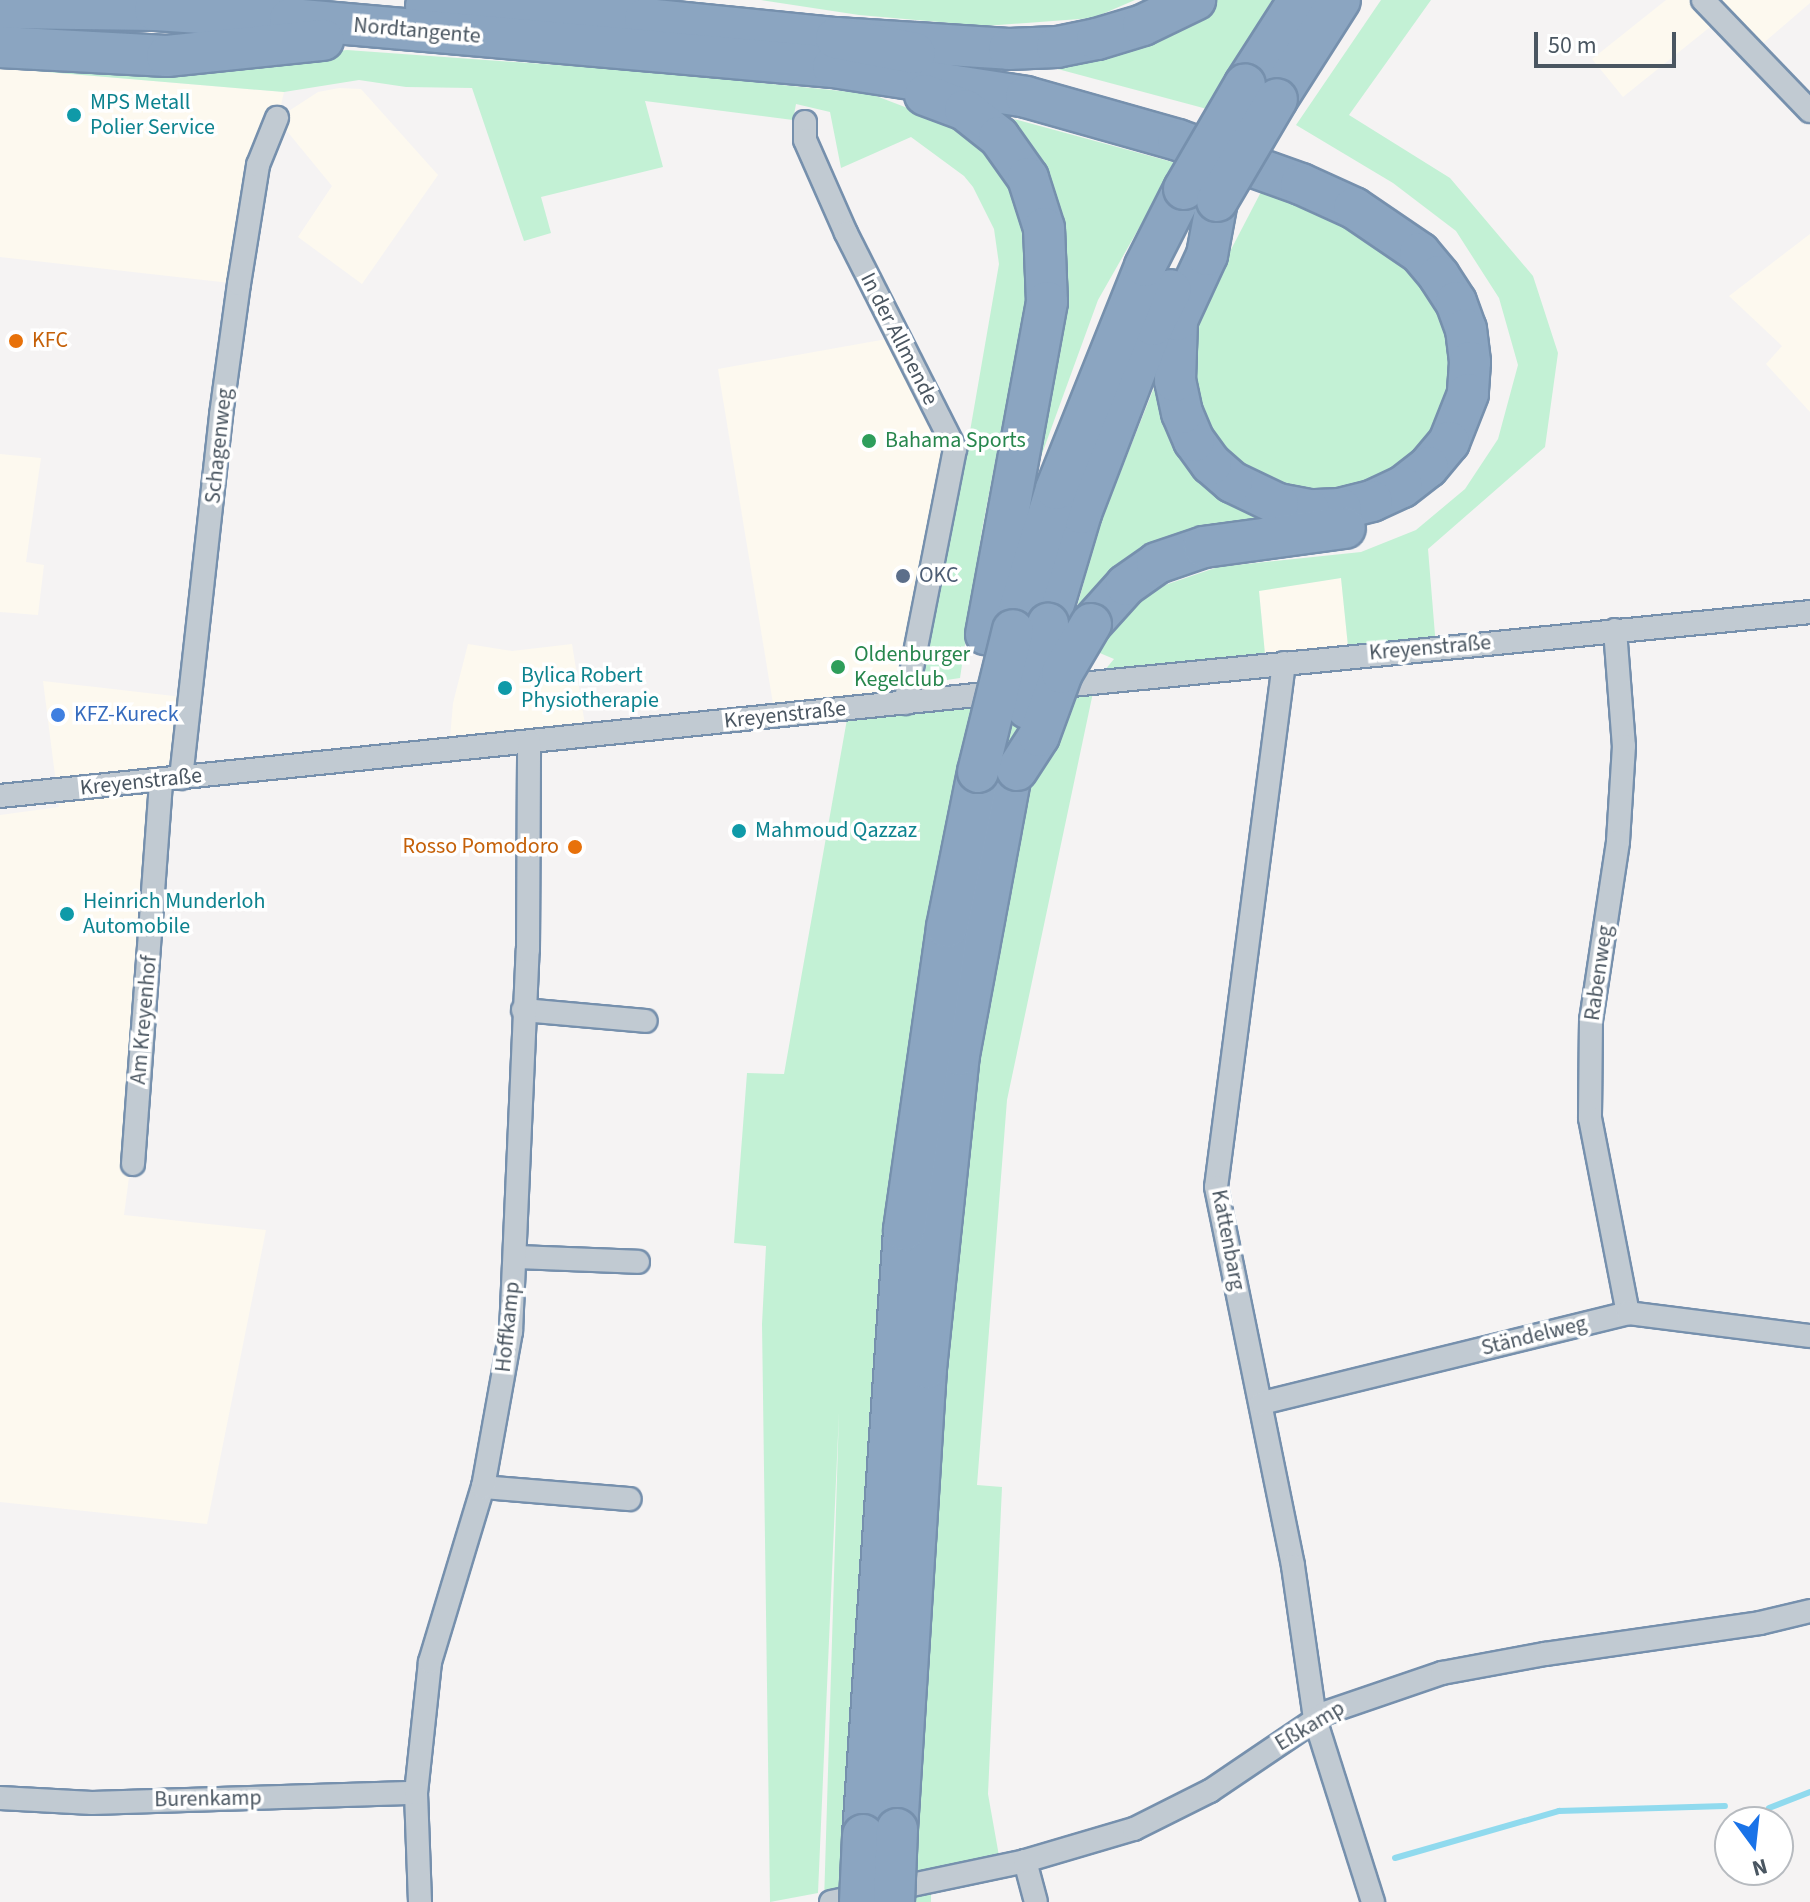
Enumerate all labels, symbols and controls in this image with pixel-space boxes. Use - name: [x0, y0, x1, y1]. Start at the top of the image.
- street label: Nordtangente: [352, 12, 482, 50]
- scale bar: [1538, 16, 1680, 66]
- text: 50 m: [1548, 28, 1597, 63]
- place label: MPS Metall Polier Service: [90, 89, 215, 140]
- marker: MPS Metall Polier Service: [65, 106, 83, 124]
- street label: In der Allmende: [854, 268, 944, 410]
- place label: KFC: [32, 328, 68, 354]
- marker: KFC: [7, 332, 25, 350]
- street label: Schagenweg: [200, 387, 238, 505]
- place label: Bahama Sports: [885, 428, 1026, 454]
- marker: Bahama Sports: [860, 432, 878, 450]
- place label: OKC: [919, 563, 958, 589]
- marker: OKC: [894, 567, 912, 585]
- street label: Kreyenstraße: [1368, 630, 1492, 666]
- place label: Oldenburger Kegelclub: [854, 641, 970, 692]
- marker: Oldenburger Kegelclub: [829, 658, 847, 676]
- place label: Bylica Robert Physiotherapie: [521, 662, 659, 714]
- marker: Bylica Robert Physiotherapie: [496, 679, 514, 697]
- street label: Kreyenstraße: [723, 695, 847, 735]
- place label: KFZ-Kureck: [74, 702, 179, 728]
- marker: KFZ-Kureck: [49, 706, 67, 724]
- street label: Kreyenstraße: [79, 762, 203, 802]
- place label: Mahmoud Qazzaz: [755, 818, 917, 844]
- marker: Mahmoud Qazzaz: [730, 822, 748, 840]
- place label: Rosso Pomodoro: [403, 834, 559, 860]
- marker: Rosso Pomodoro: [566, 838, 584, 856]
- place label: Heinrich Munderloh Automobile: [83, 888, 265, 940]
- marker: Heinrich Munderloh Automobile: [58, 905, 76, 923]
- street label: Rabenweg: [1579, 924, 1619, 1022]
- street label: Am Kreyenhof: [125, 955, 163, 1085]
- street label: Kattenbarg: [1205, 1187, 1251, 1293]
- street label: Hoffkamp: [490, 1280, 526, 1374]
- street label: Ständelweg: [1479, 1310, 1589, 1362]
- street label: Eßkamp: [1270, 1695, 1350, 1757]
- street label: Burenkamp: [154, 1785, 262, 1813]
- north arrow: [1714, 1806, 1794, 1886]
- text: N: [1748, 1850, 1771, 1885]

